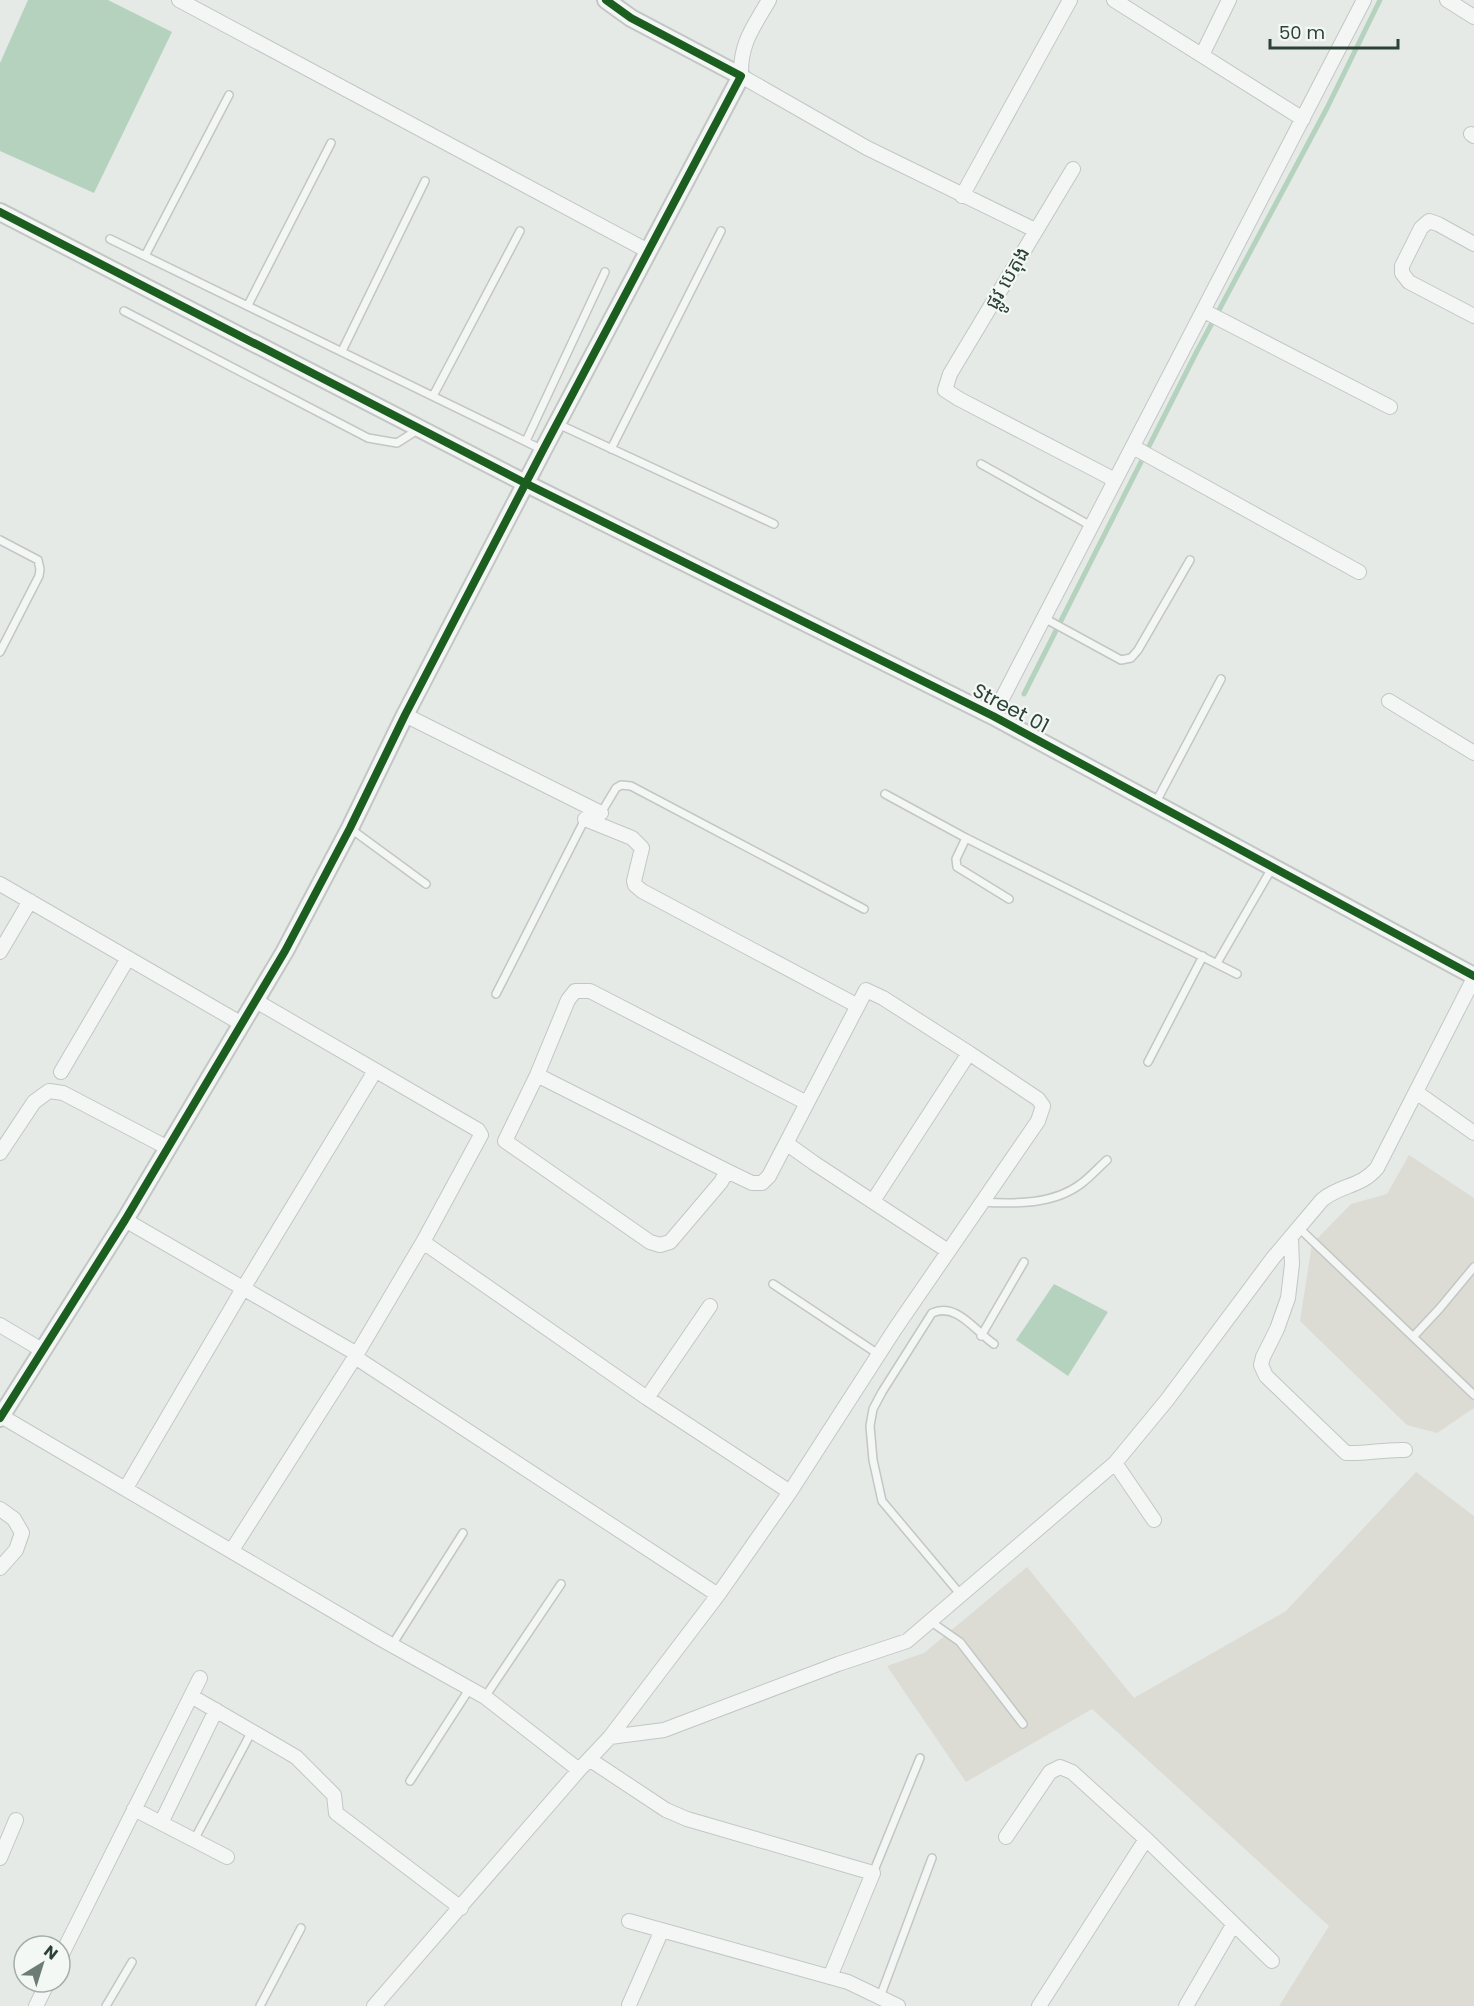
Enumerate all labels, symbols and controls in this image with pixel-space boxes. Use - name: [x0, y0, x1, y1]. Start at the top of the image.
- scale bar: [1270, 12, 1398, 50]
- text: 50 m: [1279, 20, 1325, 45]
- street label: ផ្លូវ បេតុង: [978, 241, 1040, 317]
- street label: Street 01: [968, 676, 1054, 740]
- north arrow: [12, 1934, 72, 1994]
- text: N: [39, 1940, 63, 1965]

